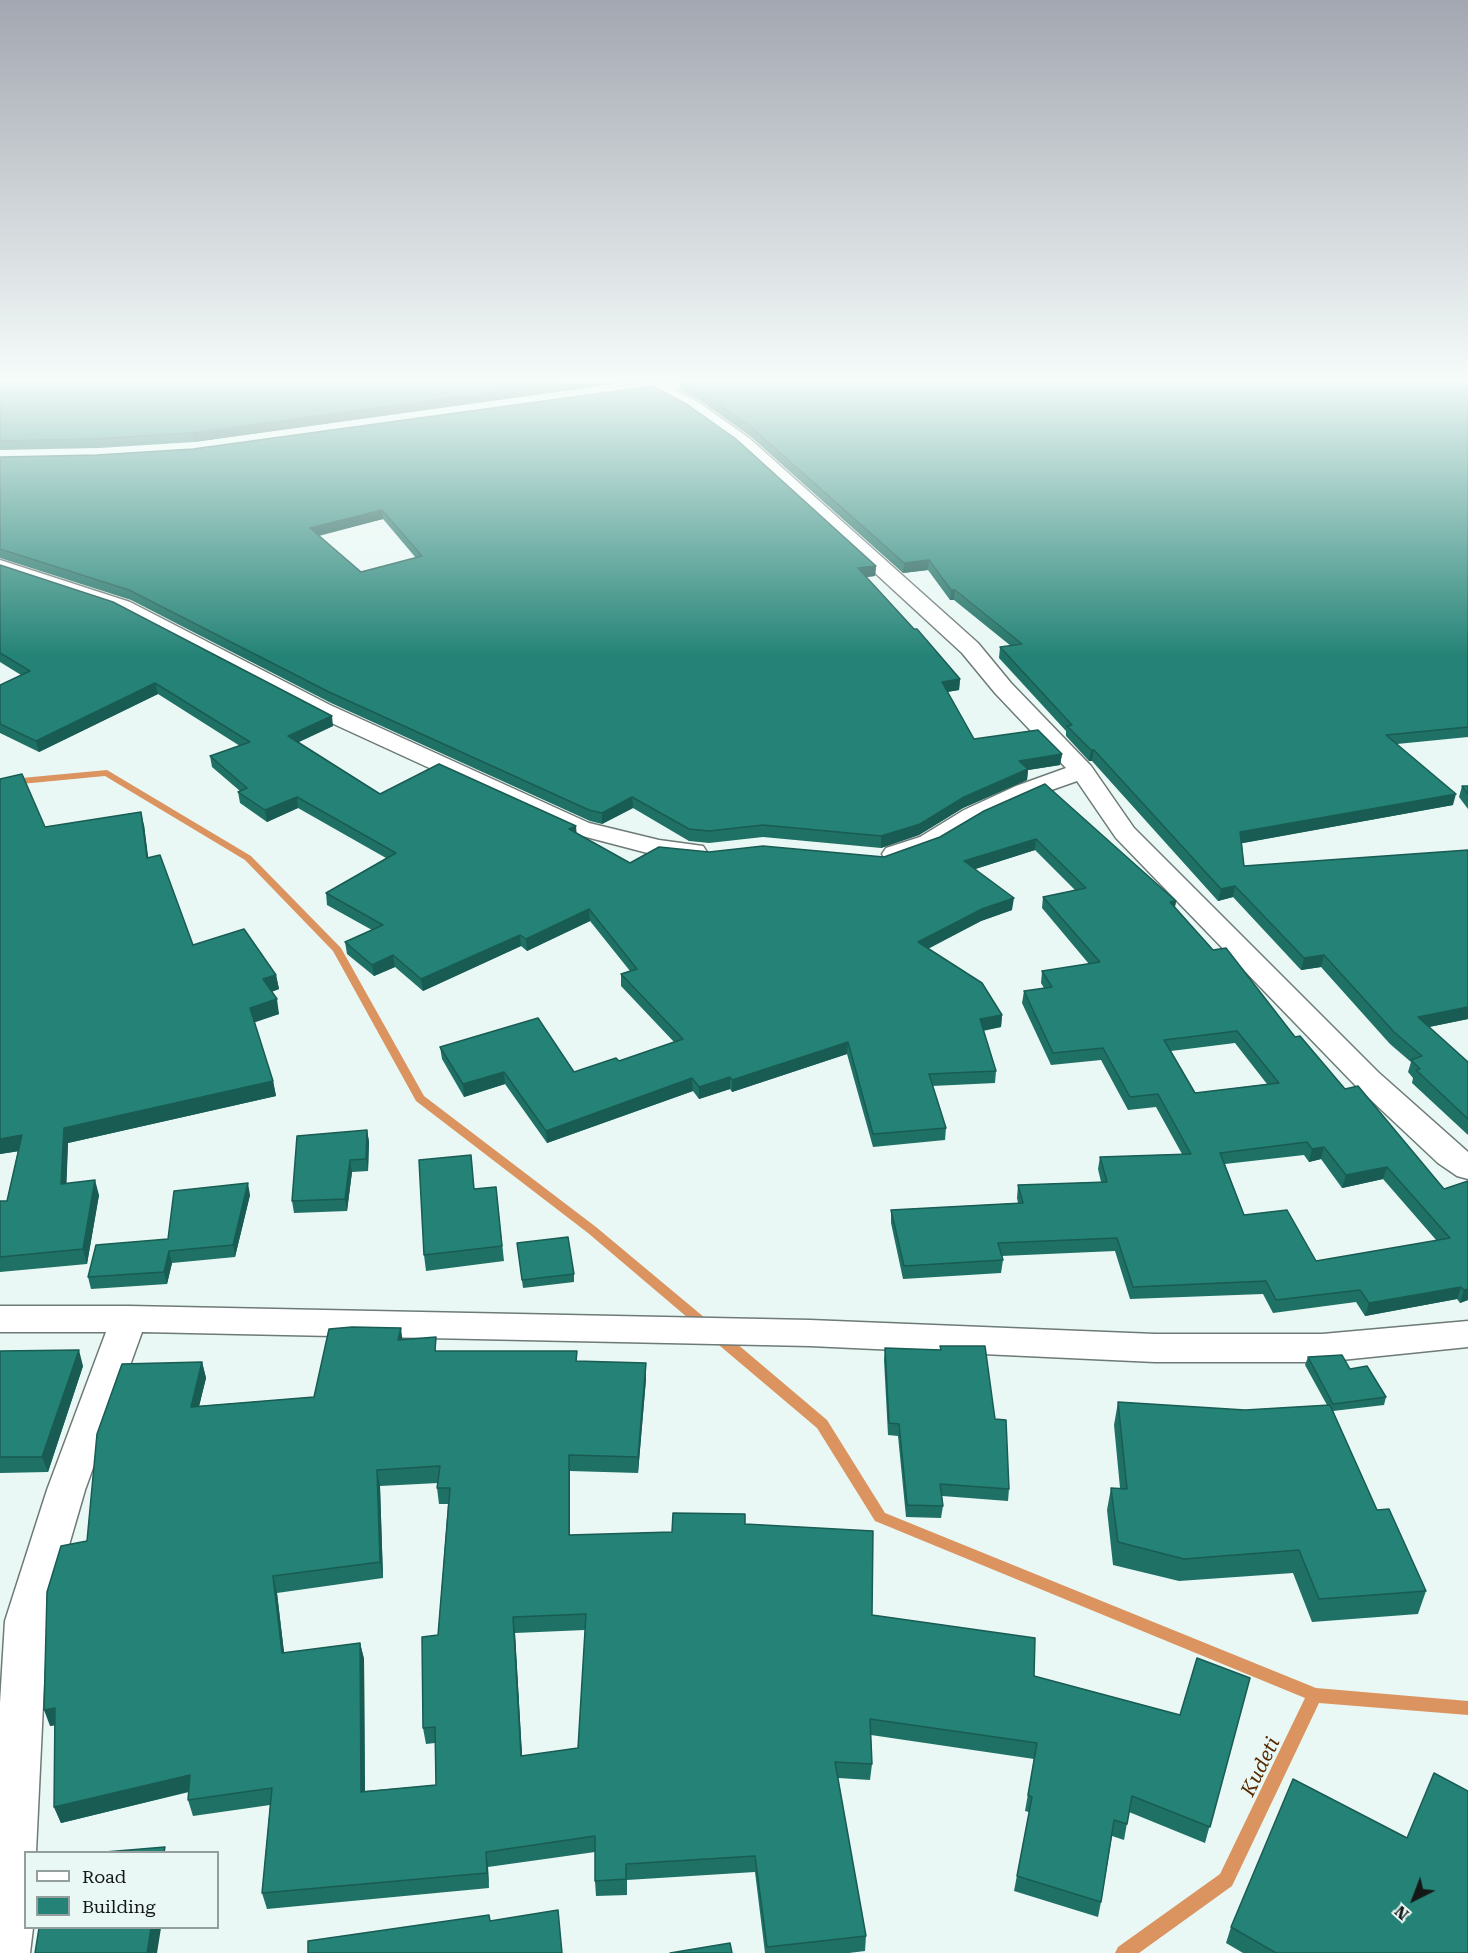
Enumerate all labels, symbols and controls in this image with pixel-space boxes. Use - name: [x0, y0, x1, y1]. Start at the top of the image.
- water label: Kudeti: [1237, 1734, 1285, 1800]
- legend: [24, 1851, 219, 1929]
- text: Road: [82, 1866, 126, 1887]
- north arrow: [1384, 1869, 1444, 1929]
- text: Building: [82, 1896, 156, 1917]
- text: N: [1391, 1902, 1413, 1924]

